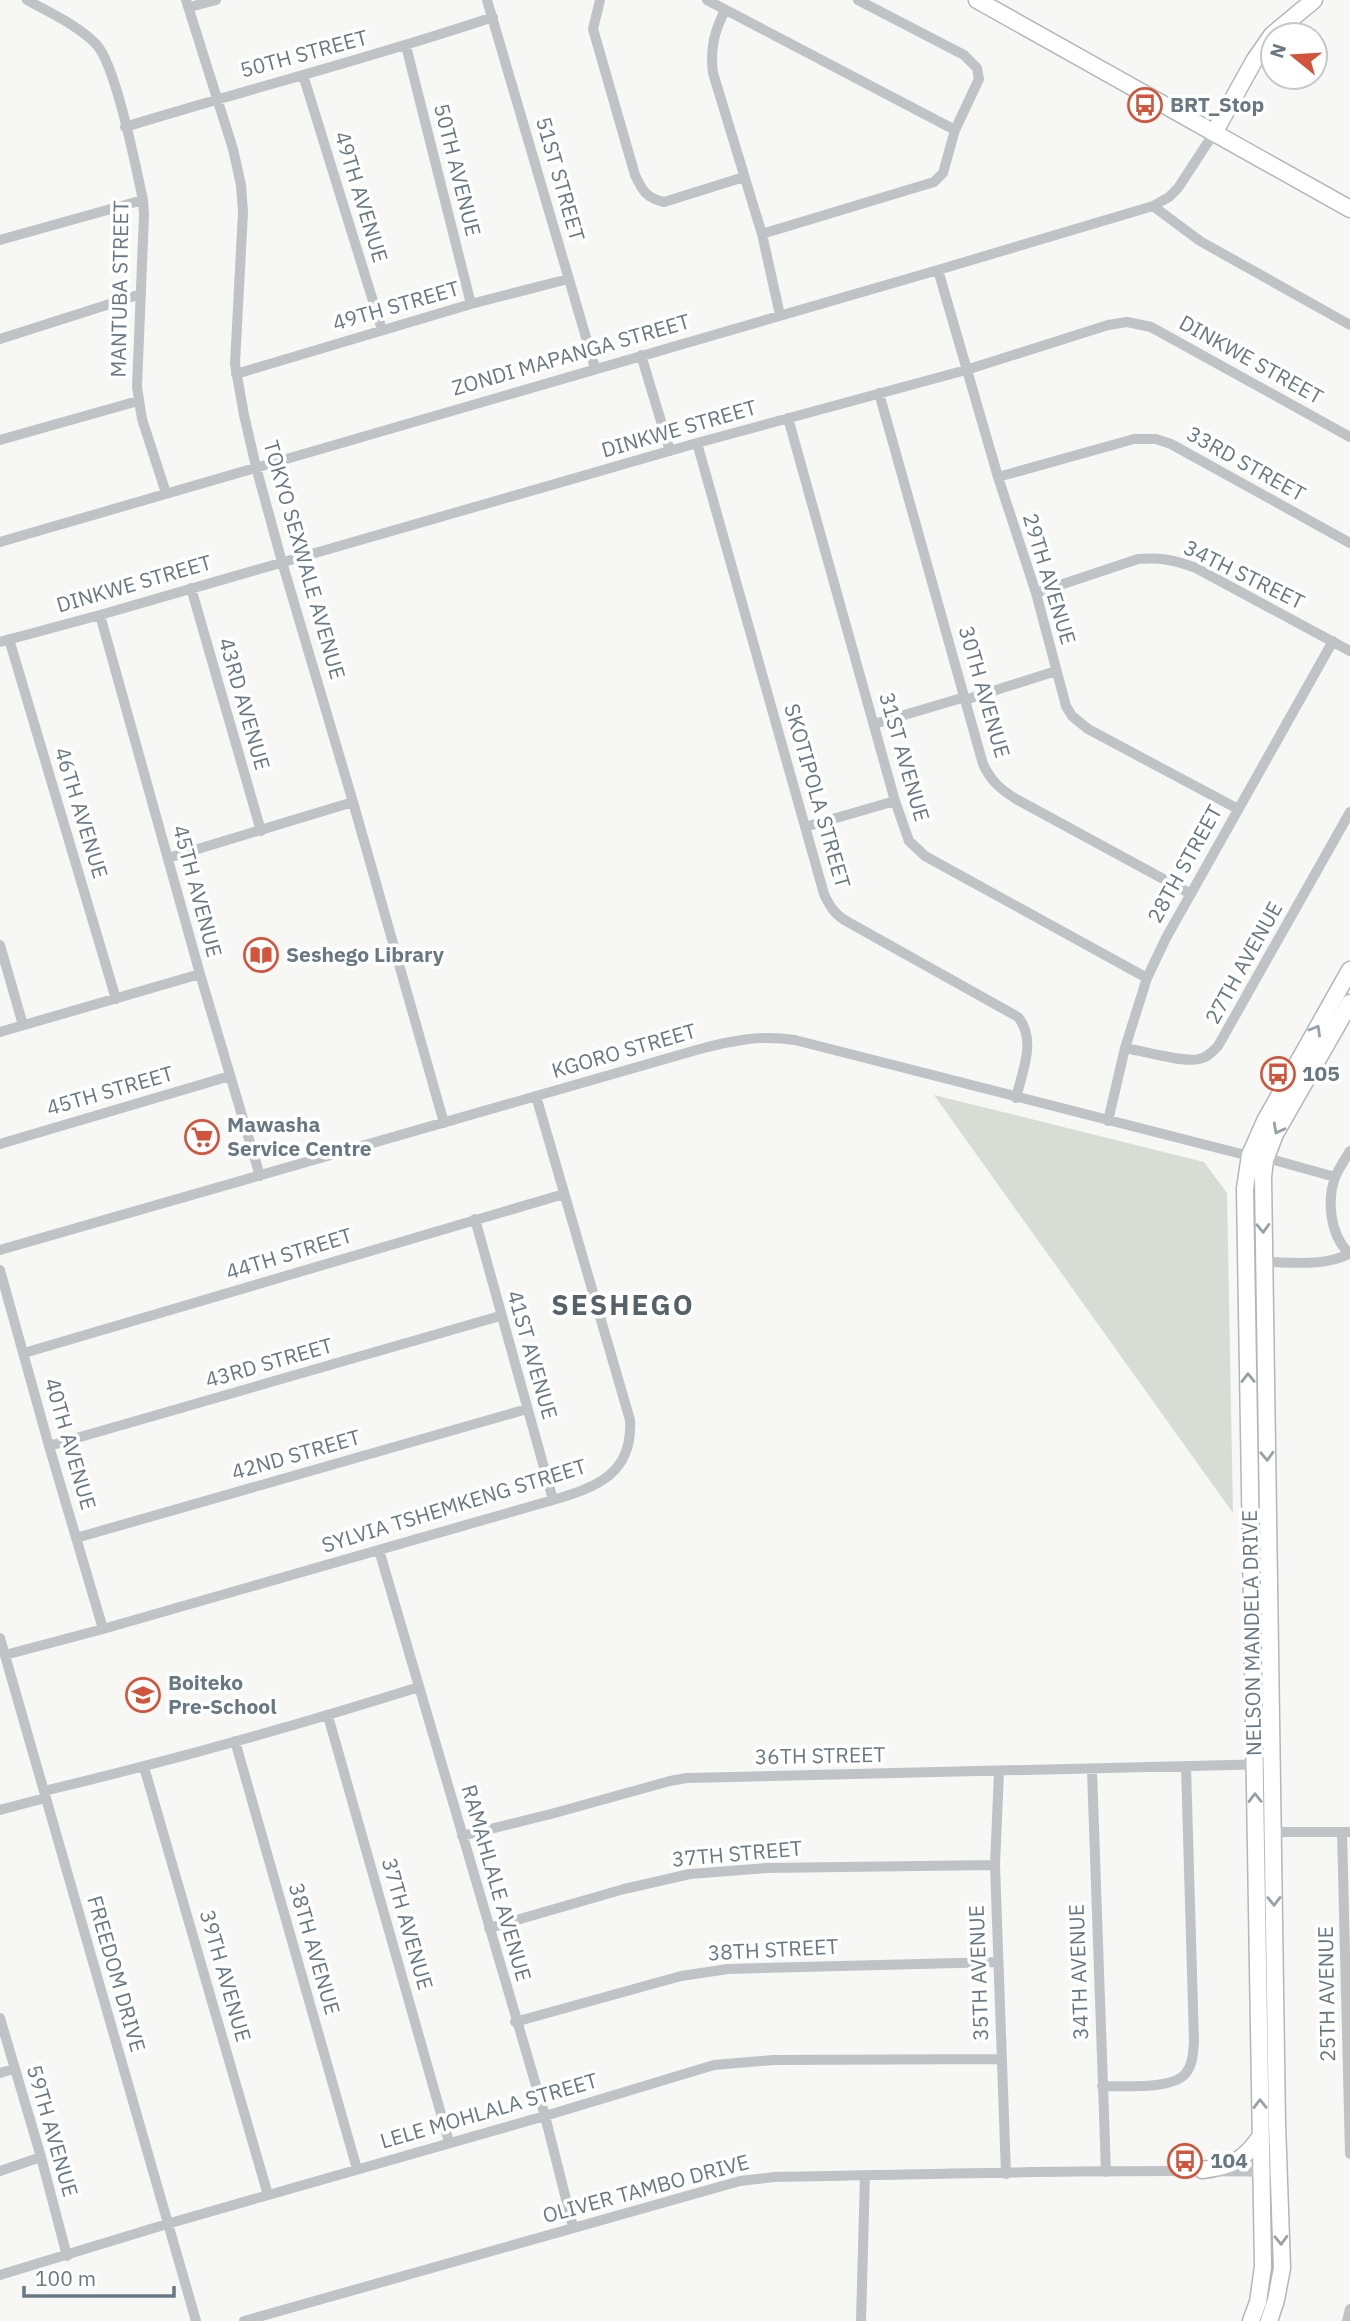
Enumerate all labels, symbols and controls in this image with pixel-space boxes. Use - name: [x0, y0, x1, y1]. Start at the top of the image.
- north arrow: [1259, 21, 1329, 91]
- street label: 50TH STREET: [237, 23, 371, 83]
- text: N: [1264, 40, 1291, 61]
- bus stop icon: BRT_Stop: [1126, 86, 1164, 124]
- place label: BRT_Stop: [1170, 90, 1264, 118]
- street label: 50TH AVENUE: [428, 100, 488, 239]
- street label: 51ST STREET: [530, 113, 592, 244]
- street label: 49TH AVENUE: [329, 128, 395, 266]
- street label: MANTUBA STREET: [103, 200, 135, 378]
- street label: 49TH STREET: [329, 274, 463, 337]
- street label: ZONDI MAPANGA STREET: [448, 307, 693, 401]
- street label: DINKWE STREET: [1175, 308, 1328, 410]
- street label: DINKWE STREET: [598, 392, 760, 464]
- street label: 33RD STREET: [1182, 419, 1311, 507]
- street label: TOKYO SEXWALE AVENUE: [257, 437, 352, 682]
- street label: 29TH AVENUE: [1017, 510, 1083, 648]
- street label: 34TH STREET: [1179, 533, 1309, 615]
- street label: DINKWE STREET: [53, 547, 215, 619]
- street label: 30TH AVENUE: [953, 623, 1017, 761]
- street label: 43RD AVENUE: [213, 634, 277, 773]
- street label: 31ST AVENUE: [873, 689, 937, 825]
- street label: SKOTIPOLA STREET: [778, 700, 858, 891]
- street label: 46TH AVENUE: [49, 744, 115, 882]
- street label: 28TH STREET: [1140, 799, 1228, 928]
- street label: 45TH AVENUE: [167, 821, 229, 960]
- street label: 27TH AVENUE: [1198, 896, 1288, 1029]
- library icon: Seshego Library: [242, 936, 280, 974]
- place label: Seshego Library: [286, 940, 445, 968]
- street label: KGORO STREET: [548, 1016, 699, 1084]
- one-way arrow: [1308, 1024, 1321, 1037]
- bus stop icon: 105: [1259, 1055, 1297, 1093]
- street label: 45TH STREET: [43, 1059, 177, 1122]
- place label: 105: [1302, 1059, 1340, 1087]
- place label: Mawasha Service Centre: [227, 1110, 372, 1162]
- supermarket icon: Mawasha Service Centre: [183, 1118, 221, 1156]
- one-way arrow: [1273, 1122, 1286, 1134]
- street label: 44TH STREET: [222, 1221, 355, 1286]
- one-way arrow: [1255, 1223, 1271, 1234]
- district label: SESHEGO: [551, 1286, 695, 1323]
- street label: 41ST AVENUE: [501, 1287, 565, 1423]
- street label: 43RD STREET: [202, 1330, 336, 1394]
- one-way arrow: [1240, 1372, 1256, 1382]
- street label: 40TH AVENUE: [39, 1375, 103, 1513]
- street label: 42ND STREET: [228, 1422, 363, 1486]
- one-way arrow: [1260, 1450, 1275, 1461]
- street label: SYLVIA TSHEMKENG STREET: [318, 1451, 589, 1559]
- street label: NELSON MANDELA DRIVE: [1235, 1510, 1267, 1756]
- place label: Boiteko Pre-School: [168, 1668, 277, 1720]
- school or university icon: Boiteko Pre-School: [124, 1676, 162, 1714]
- street label: 36TH STREET: [754, 1740, 886, 1770]
- street label: RAMAHLALE AVENUE: [455, 1781, 538, 1984]
- one-way arrow: [1247, 1793, 1262, 1804]
- street label: 37TH STREET: [670, 1833, 803, 1873]
- street label: 37TH AVENUE: [376, 1855, 440, 1993]
- street label: 38TH AVENUE: [283, 1880, 347, 2018]
- street label: FREEDOM DRIVE: [81, 1892, 153, 2055]
- one-way arrow: [1266, 1896, 1282, 1906]
- street label: 34TH AVENUE: [1062, 1904, 1094, 2040]
- street label: 35TH AVENUE: [962, 1905, 994, 2041]
- street label: 39TH AVENUE: [194, 1907, 258, 2045]
- street label: 25TH AVENUE: [1311, 1926, 1341, 2062]
- street label: 38TH STREET: [707, 1932, 839, 1966]
- street label: 59TH AVENUE: [21, 2062, 85, 2200]
- street label: LELE MOHLALA STREET: [377, 2066, 601, 2154]
- one-way arrow: [1252, 2098, 1268, 2108]
- bus stop icon: 104: [1166, 2142, 1204, 2180]
- place label: 104: [1210, 2146, 1248, 2174]
- street label: OLIVER TAMBO DRIVE: [539, 2147, 752, 2229]
- one-way arrow: [1273, 2236, 1289, 2246]
- scale bar: [24, 2254, 175, 2298]
- text: 100 m: [35, 2264, 96, 2292]

